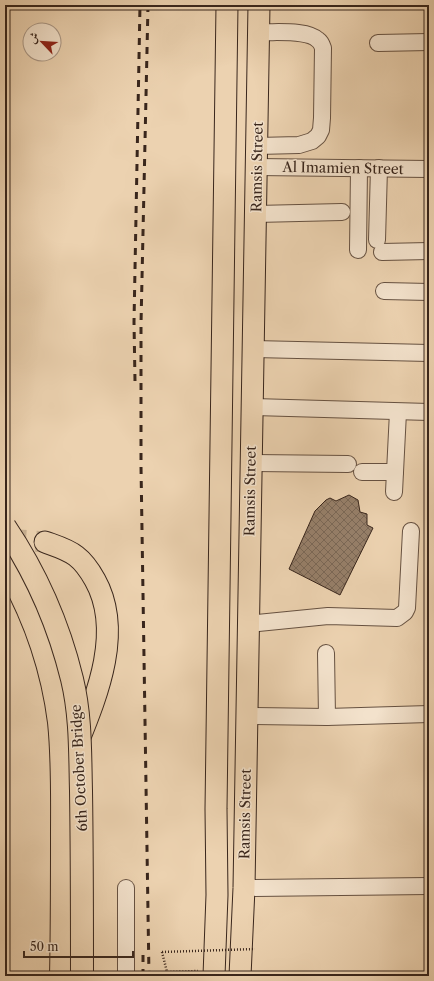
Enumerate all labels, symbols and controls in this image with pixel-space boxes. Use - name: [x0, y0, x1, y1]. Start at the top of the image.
- north arrow: [22, 22, 62, 62]
- text: ش: [24, 30, 42, 46]
- street label: Ramsis Street: [247, 122, 267, 212]
- street label: Al Imamien Street: [281, 158, 404, 178]
- street label: Ramsis Street: [240, 446, 260, 536]
- street label: 6th October Bridge: [67, 704, 91, 832]
- street label: Ramsis Street: [235, 769, 255, 859]
- scale bar: [24, 933, 133, 959]
- text: 50 m: [30, 939, 59, 954]

